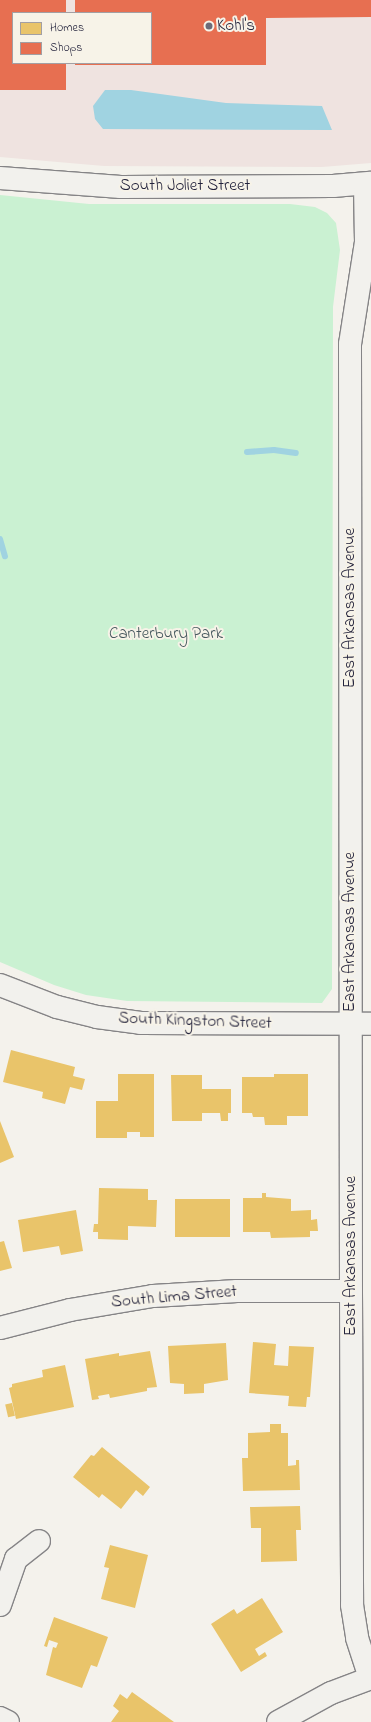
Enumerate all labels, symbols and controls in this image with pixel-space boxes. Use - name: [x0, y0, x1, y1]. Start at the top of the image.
- legend: [12, 12, 152, 64]
- place label: Kohl's: [217, 16, 255, 36]
- text: Homes: [50, 19, 84, 37]
- marker: Kohl's: [204, 21, 214, 31]
- text: Shops: [50, 39, 82, 57]
- street label: South Joliet Street: [120, 176, 250, 196]
- street label: East Arkansas Avenue: [340, 528, 360, 688]
- park label: Canterbury Park: [109, 624, 223, 644]
- street label: East Arkansas Avenue: [340, 852, 360, 1012]
- street label: South Kingston Street: [118, 1008, 272, 1034]
- street label: East Arkansas Avenue: [341, 1176, 361, 1336]
- street label: South Lima Street: [110, 1281, 238, 1313]

